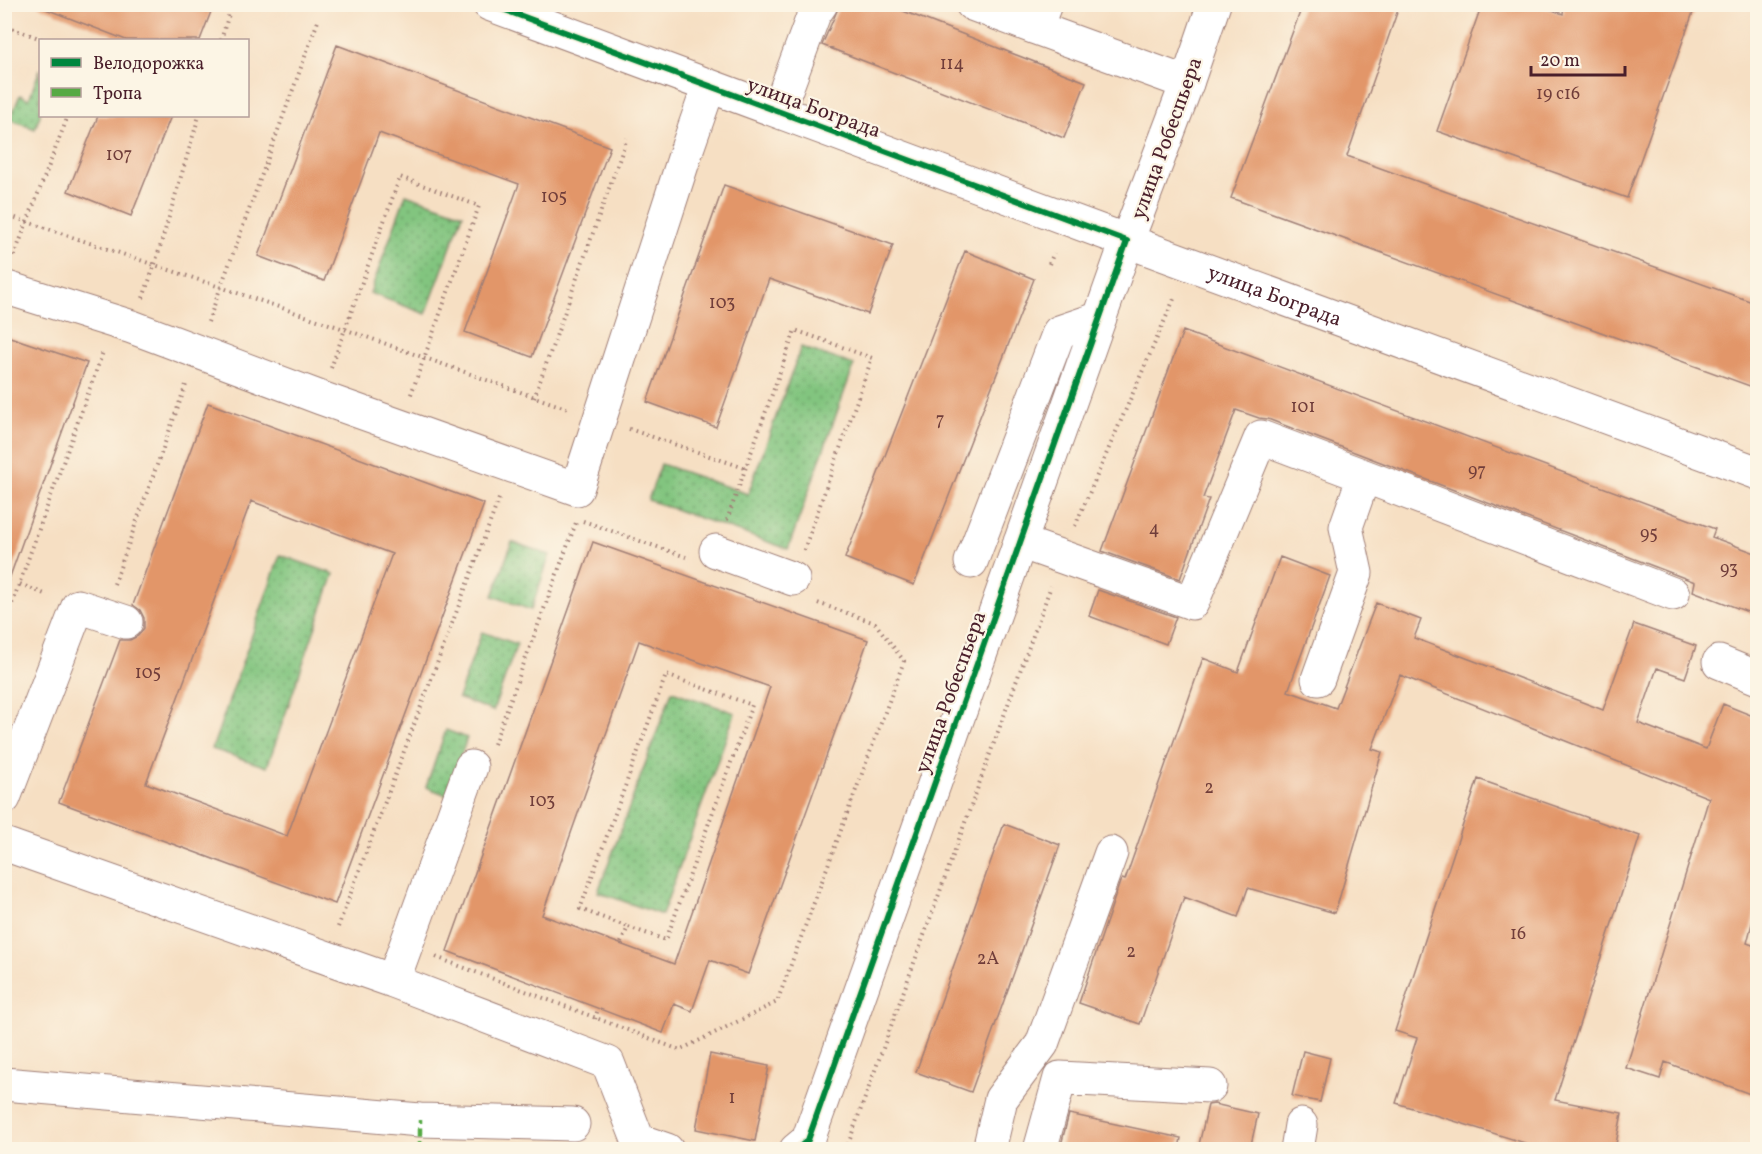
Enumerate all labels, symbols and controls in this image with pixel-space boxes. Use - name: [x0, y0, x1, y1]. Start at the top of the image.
- legend: [39, 39, 249, 117]
- scale bar: [1531, 39, 1626, 77]
- text: 20 m: [1540, 49, 1580, 74]
- text: Велодорожка: [93, 52, 204, 77]
- house number: 114: [940, 52, 964, 77]
- street label: улица Робеспьера: [1125, 53, 1210, 224]
- street label: улица Бограда: [742, 71, 885, 146]
- text: Тропа: [93, 82, 142, 107]
- house number: 19 с16: [1536, 82, 1580, 107]
- house number: 107: [106, 143, 132, 168]
- house number: 105: [541, 185, 567, 210]
- street label: улица Бограда: [1203, 259, 1345, 335]
- house number: 103: [709, 291, 735, 316]
- house number: 101: [1291, 395, 1315, 420]
- house number: 7: [936, 408, 944, 433]
- house number: 97: [1468, 459, 1486, 484]
- house number: 4: [1149, 517, 1159, 542]
- house number: 95: [1640, 522, 1658, 547]
- house number: 93: [1720, 557, 1738, 582]
- street label: улица Робеспьера: [909, 607, 994, 778]
- house number: 105: [135, 661, 161, 686]
- house number: 2: [1204, 776, 1214, 801]
- house number: 103: [529, 789, 555, 814]
- house number: 16: [1510, 922, 1526, 947]
- house number: 2: [1126, 940, 1136, 965]
- house number: 2А: [977, 947, 999, 972]
- house number: 1: [729, 1086, 735, 1111]

